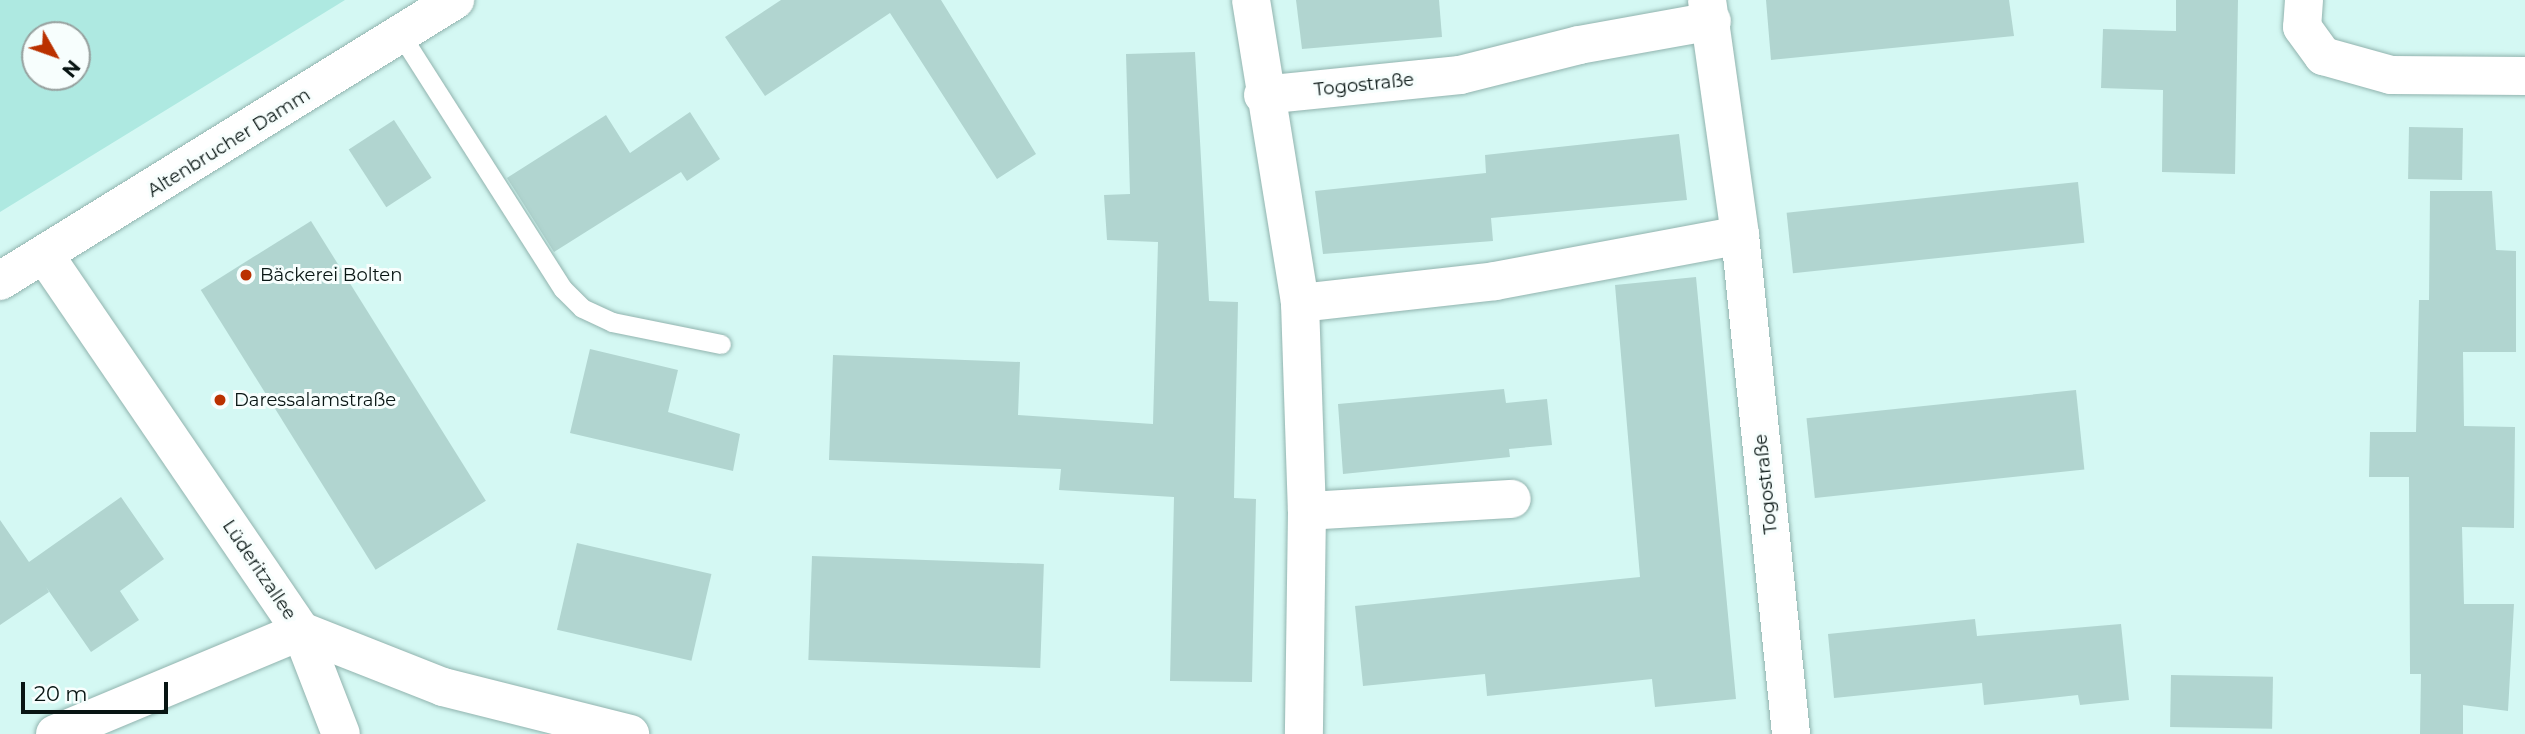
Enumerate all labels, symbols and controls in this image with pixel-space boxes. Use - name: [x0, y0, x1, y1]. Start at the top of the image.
- north arrow: [21, 21, 91, 91]
- text: N: [57, 55, 85, 82]
- street label: Togostraße: [1313, 69, 1415, 101]
- street label: Altenbrucher Damm: [144, 84, 314, 202]
- place label: Bäckerei Bolten: [260, 264, 402, 286]
- marker: Bäckerei Bolten: [238, 267, 254, 283]
- place label: Daressalamstraße: [234, 389, 396, 411]
- marker: Daressalamstraße: [212, 392, 228, 408]
- street label: Togostraße: [1750, 433, 1782, 535]
- street label: Lüderitzallee: [218, 516, 300, 624]
- scale bar: [24, 668, 172, 712]
- text: 20 m: [34, 681, 88, 706]

